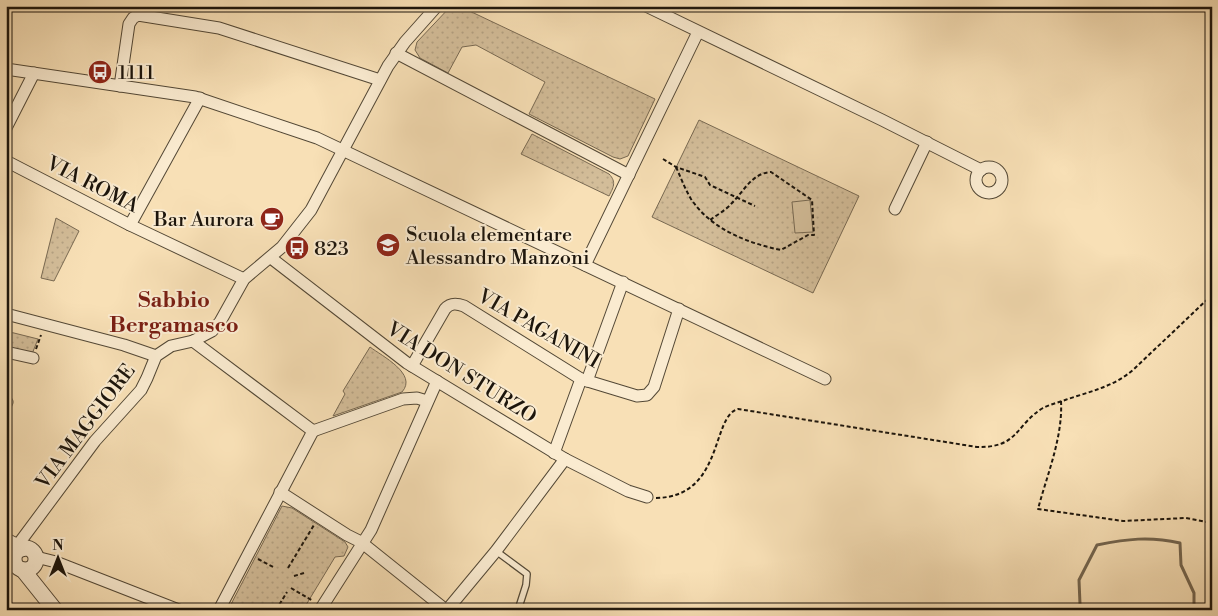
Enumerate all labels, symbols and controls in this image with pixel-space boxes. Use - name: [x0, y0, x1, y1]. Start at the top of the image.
- bus stop icon: 1111: [87, 59, 113, 85]
- place label: 1111: [118, 61, 155, 86]
- street label: VIA ROMA: [41, 151, 144, 220]
- cafe icon: Bar Aurora: [259, 206, 285, 232]
- place label: Bar Aurora: [153, 208, 255, 233]
- place label: Scuola elementare Alessandro Manzoni: [405, 223, 590, 271]
- school or university icon: Scuola elementare Alessandro Manzoni: [375, 232, 401, 258]
- bus stop icon: 823: [284, 235, 310, 261]
- place label: 823: [314, 237, 349, 262]
- street label: VIA PAGANINI: [472, 284, 604, 375]
- district label: Sabbio Bergamasco: [109, 287, 239, 339]
- street label: VIA DON STURZO: [381, 317, 541, 429]
- street label: VIA MAGGIORE: [30, 359, 141, 495]
- north arrow: [32, 534, 82, 584]
- text: N: [52, 537, 64, 555]

